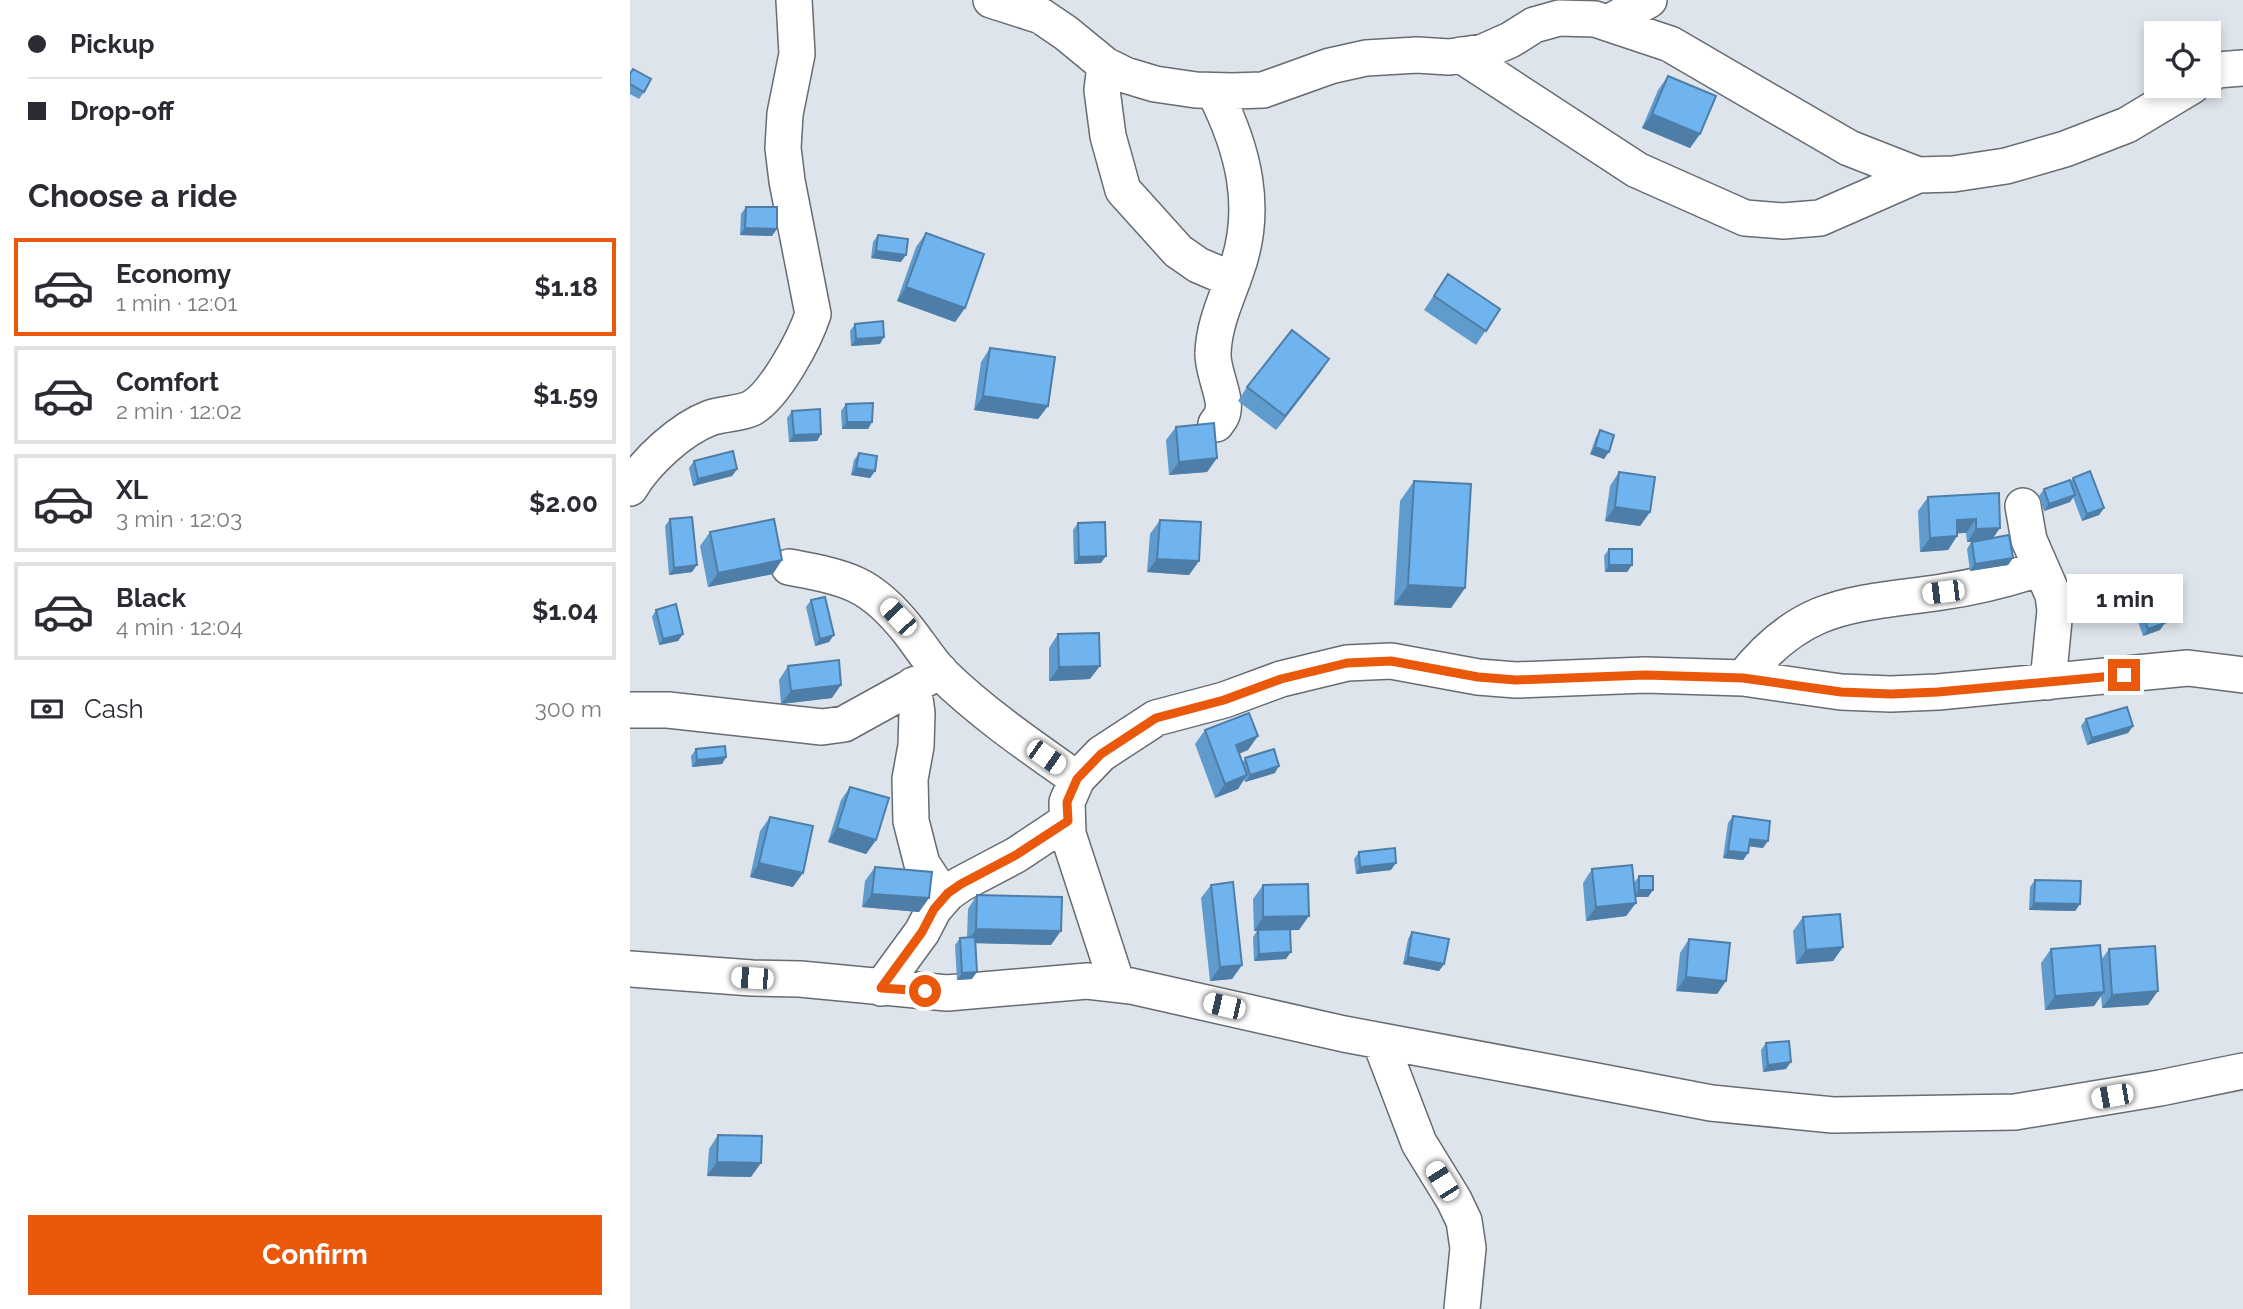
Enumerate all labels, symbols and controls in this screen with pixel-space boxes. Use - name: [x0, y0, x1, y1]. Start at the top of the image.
- map controls: [2144, 21, 2221, 98]
- button: locate: [2144, 21, 2221, 98]
- text: Pickup: [70, 29, 155, 59]
- text: Drop-off: [70, 96, 174, 126]
- text: Choose a ride: [28, 177, 237, 214]
- icon: car: [32, 256, 95, 319]
- text: Economy: [116, 259, 231, 289]
- text: $1.18: [534, 272, 598, 302]
- text: 1 min · 12:01: [116, 289, 237, 316]
- icon: car: [32, 364, 95, 427]
- text: Comfort: [116, 367, 219, 397]
- text: $1.59: [533, 380, 598, 410]
- text: 2 min · 12:02: [116, 397, 242, 424]
- icon: car: [32, 472, 95, 535]
- text: XL: [116, 475, 148, 505]
- text: $2.00: [529, 488, 598, 518]
- text: 3 min · 12:03: [116, 505, 242, 532]
- callout: 1 min: [2066, 574, 2182, 622]
- car: [1921, 579, 1966, 605]
- icon: car: [32, 580, 95, 643]
- text: Black: [116, 583, 186, 613]
- text: 1 min: [2096, 585, 2154, 612]
- car: [876, 594, 921, 640]
- text: $1.04: [532, 596, 598, 626]
- text: 4 min · 12:04: [116, 613, 243, 640]
- route end: [2108, 659, 2140, 691]
- icon: cash: [28, 690, 66, 728]
- text: Cash: [84, 694, 144, 724]
- text: 300 m: [535, 695, 602, 722]
- car: [1023, 736, 1070, 778]
- car: [731, 966, 774, 990]
- route start: [909, 975, 941, 1007]
- car: [1202, 991, 1247, 1021]
- car: [2090, 1082, 2135, 1110]
- car: [1422, 1158, 1463, 1204]
- button: Confirm: [28, 1215, 602, 1295]

